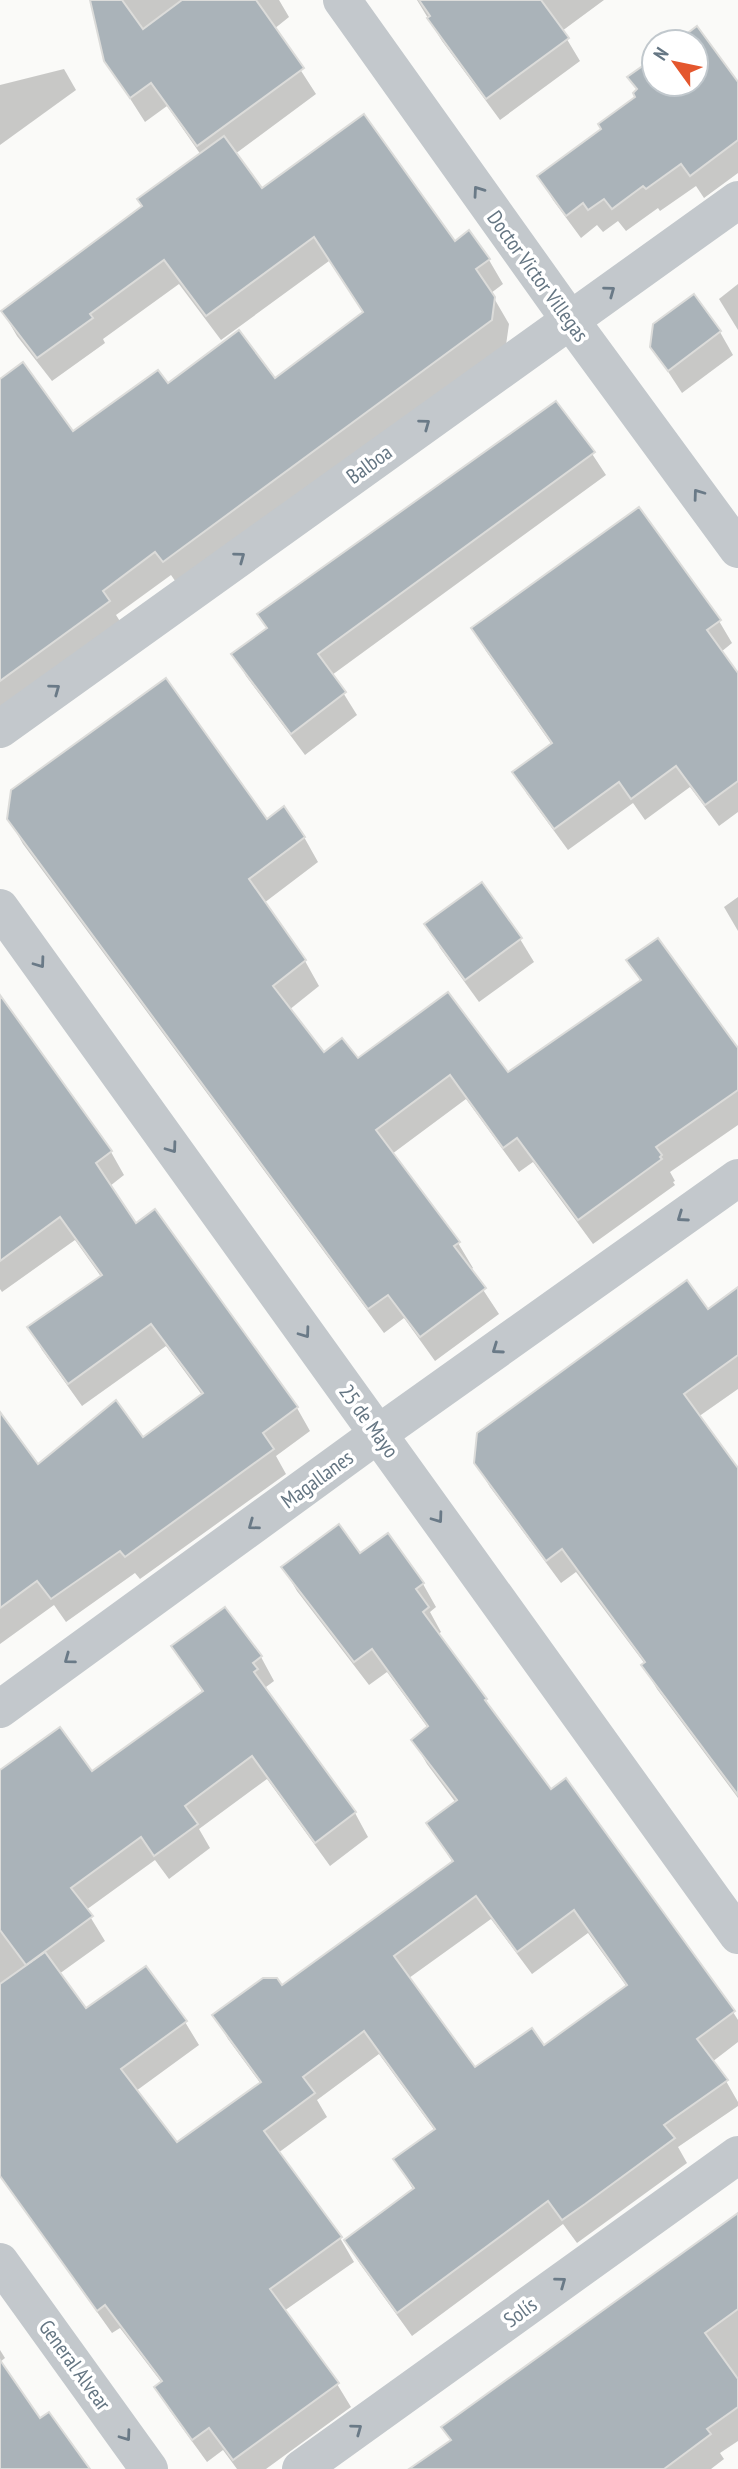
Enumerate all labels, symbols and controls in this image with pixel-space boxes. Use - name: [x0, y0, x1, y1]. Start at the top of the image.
- north arrow: [640, 28, 710, 98]
- text: N: [648, 43, 674, 65]
- one-way arrow: [474, 186, 486, 199]
- street label: Doctor Victor Villegas: [481, 205, 595, 347]
- one-way arrow: [602, 287, 615, 300]
- one-way arrow: [417, 420, 430, 432]
- street label: Balboa: [341, 438, 397, 490]
- one-way arrow: [693, 489, 706, 502]
- one-way arrow: [232, 552, 245, 565]
- one-way arrow: [48, 685, 60, 697]
- one-way arrow: [32, 955, 44, 968]
- one-way arrow: [164, 1140, 177, 1153]
- one-way arrow: [677, 1209, 690, 1221]
- one-way arrow: [297, 1325, 309, 1338]
- one-way arrow: [492, 1341, 505, 1354]
- street label: 25 de Mayo: [333, 1379, 405, 1463]
- street label: Magallanes: [276, 1444, 358, 1514]
- one-way arrow: [429, 1510, 442, 1523]
- one-way arrow: [248, 1517, 261, 1529]
- one-way arrow: [64, 1651, 77, 1663]
- one-way arrow: [553, 2278, 566, 2290]
- street label: Solís: [498, 2291, 542, 2333]
- street label: General Alvear: [33, 2314, 117, 2416]
- one-way arrow: [349, 2425, 362, 2437]
- one-way arrow: [118, 2428, 130, 2441]

